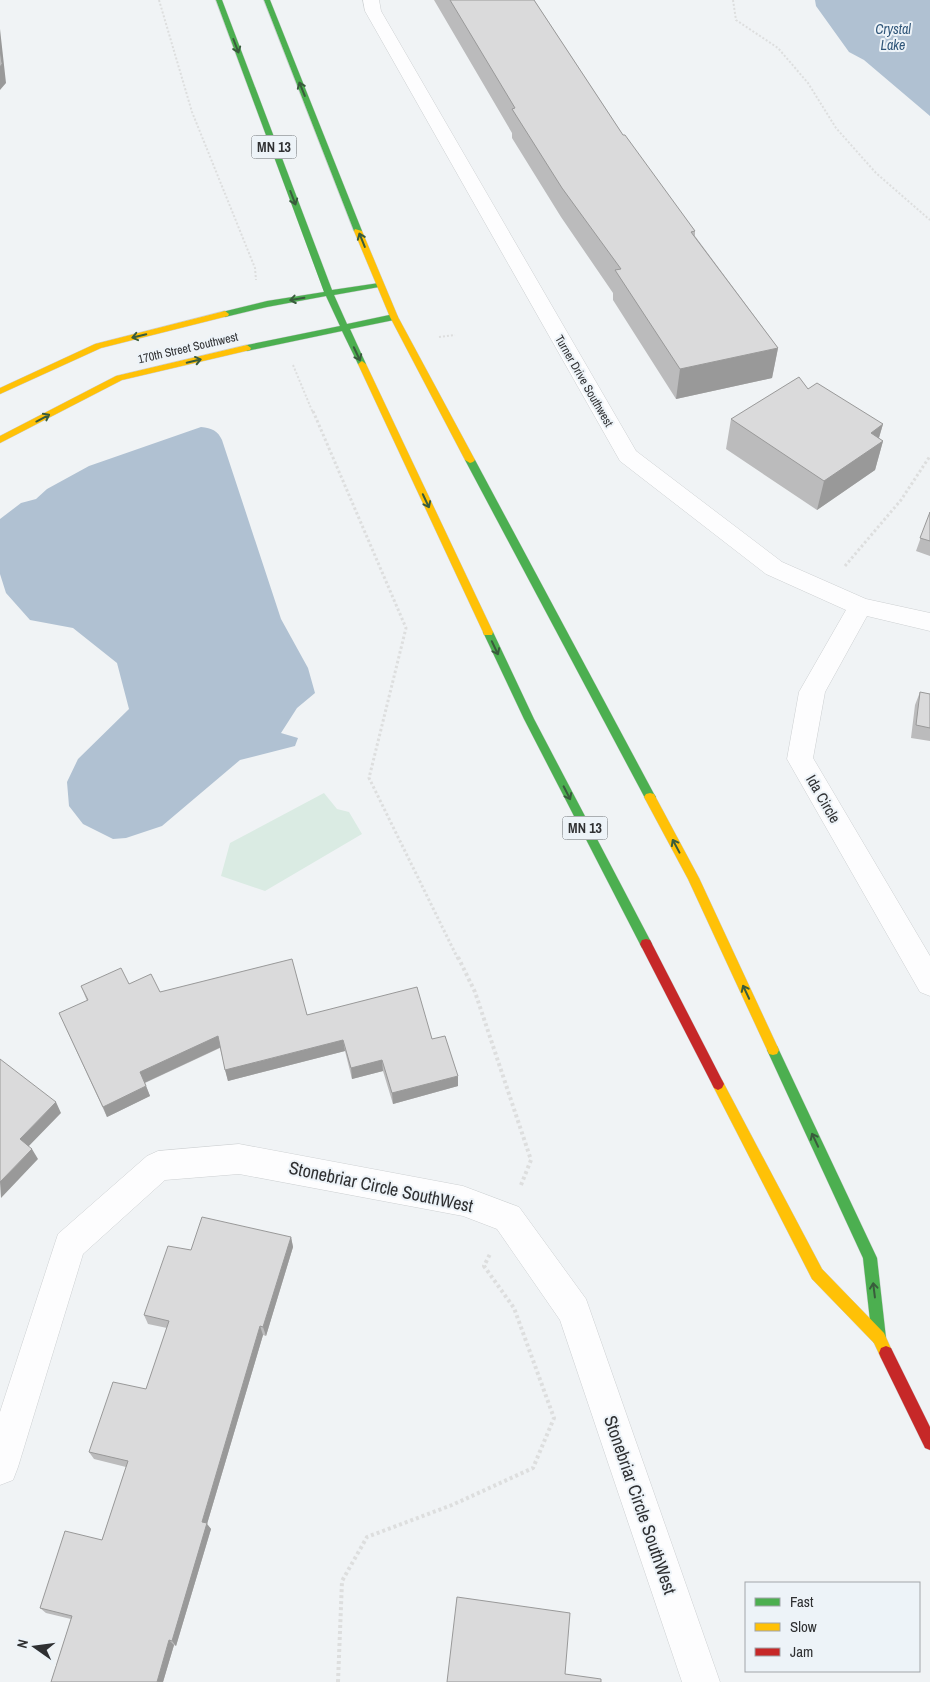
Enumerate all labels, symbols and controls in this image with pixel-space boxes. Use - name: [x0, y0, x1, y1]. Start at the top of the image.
- water label: Crystal Lake: [875, 20, 911, 54]
- one-way arrow: [232, 37, 241, 53]
- one-way arrow: [297, 82, 306, 97]
- road number: MN 13: [252, 136, 296, 158]
- one-way arrow: [289, 190, 298, 205]
- one-way arrow: [356, 233, 366, 248]
- one-way arrow: [289, 294, 305, 304]
- street label: 170th Street Southwest: [136, 329, 240, 367]
- one-way arrow: [131, 332, 147, 341]
- street label: Turner Drive Southwest: [551, 332, 617, 430]
- one-way arrow: [352, 346, 362, 361]
- one-way arrow: [185, 356, 201, 365]
- one-way arrow: [35, 413, 50, 422]
- one-way arrow: [422, 493, 431, 508]
- one-way arrow: [491, 640, 500, 655]
- street label: Ida Circle: [801, 771, 846, 827]
- one-way arrow: [563, 785, 572, 800]
- road number: MN 13: [562, 816, 608, 840]
- one-way arrow: [671, 839, 680, 854]
- one-way arrow: [741, 985, 751, 1000]
- one-way arrow: [810, 1133, 819, 1148]
- street label: Stonebriar Circle SouthWest: [287, 1155, 475, 1218]
- one-way arrow: [869, 1282, 879, 1298]
- street label: Stonebriar Circle SouthWest: [598, 1412, 683, 1598]
- legend: [745, 1582, 920, 1672]
- text: Fast: [790, 1591, 814, 1612]
- text: Slow: [790, 1616, 817, 1637]
- north arrow: [10, 1622, 60, 1672]
- text: N: [13, 1638, 32, 1650]
- text: Jam: [790, 1641, 813, 1662]

